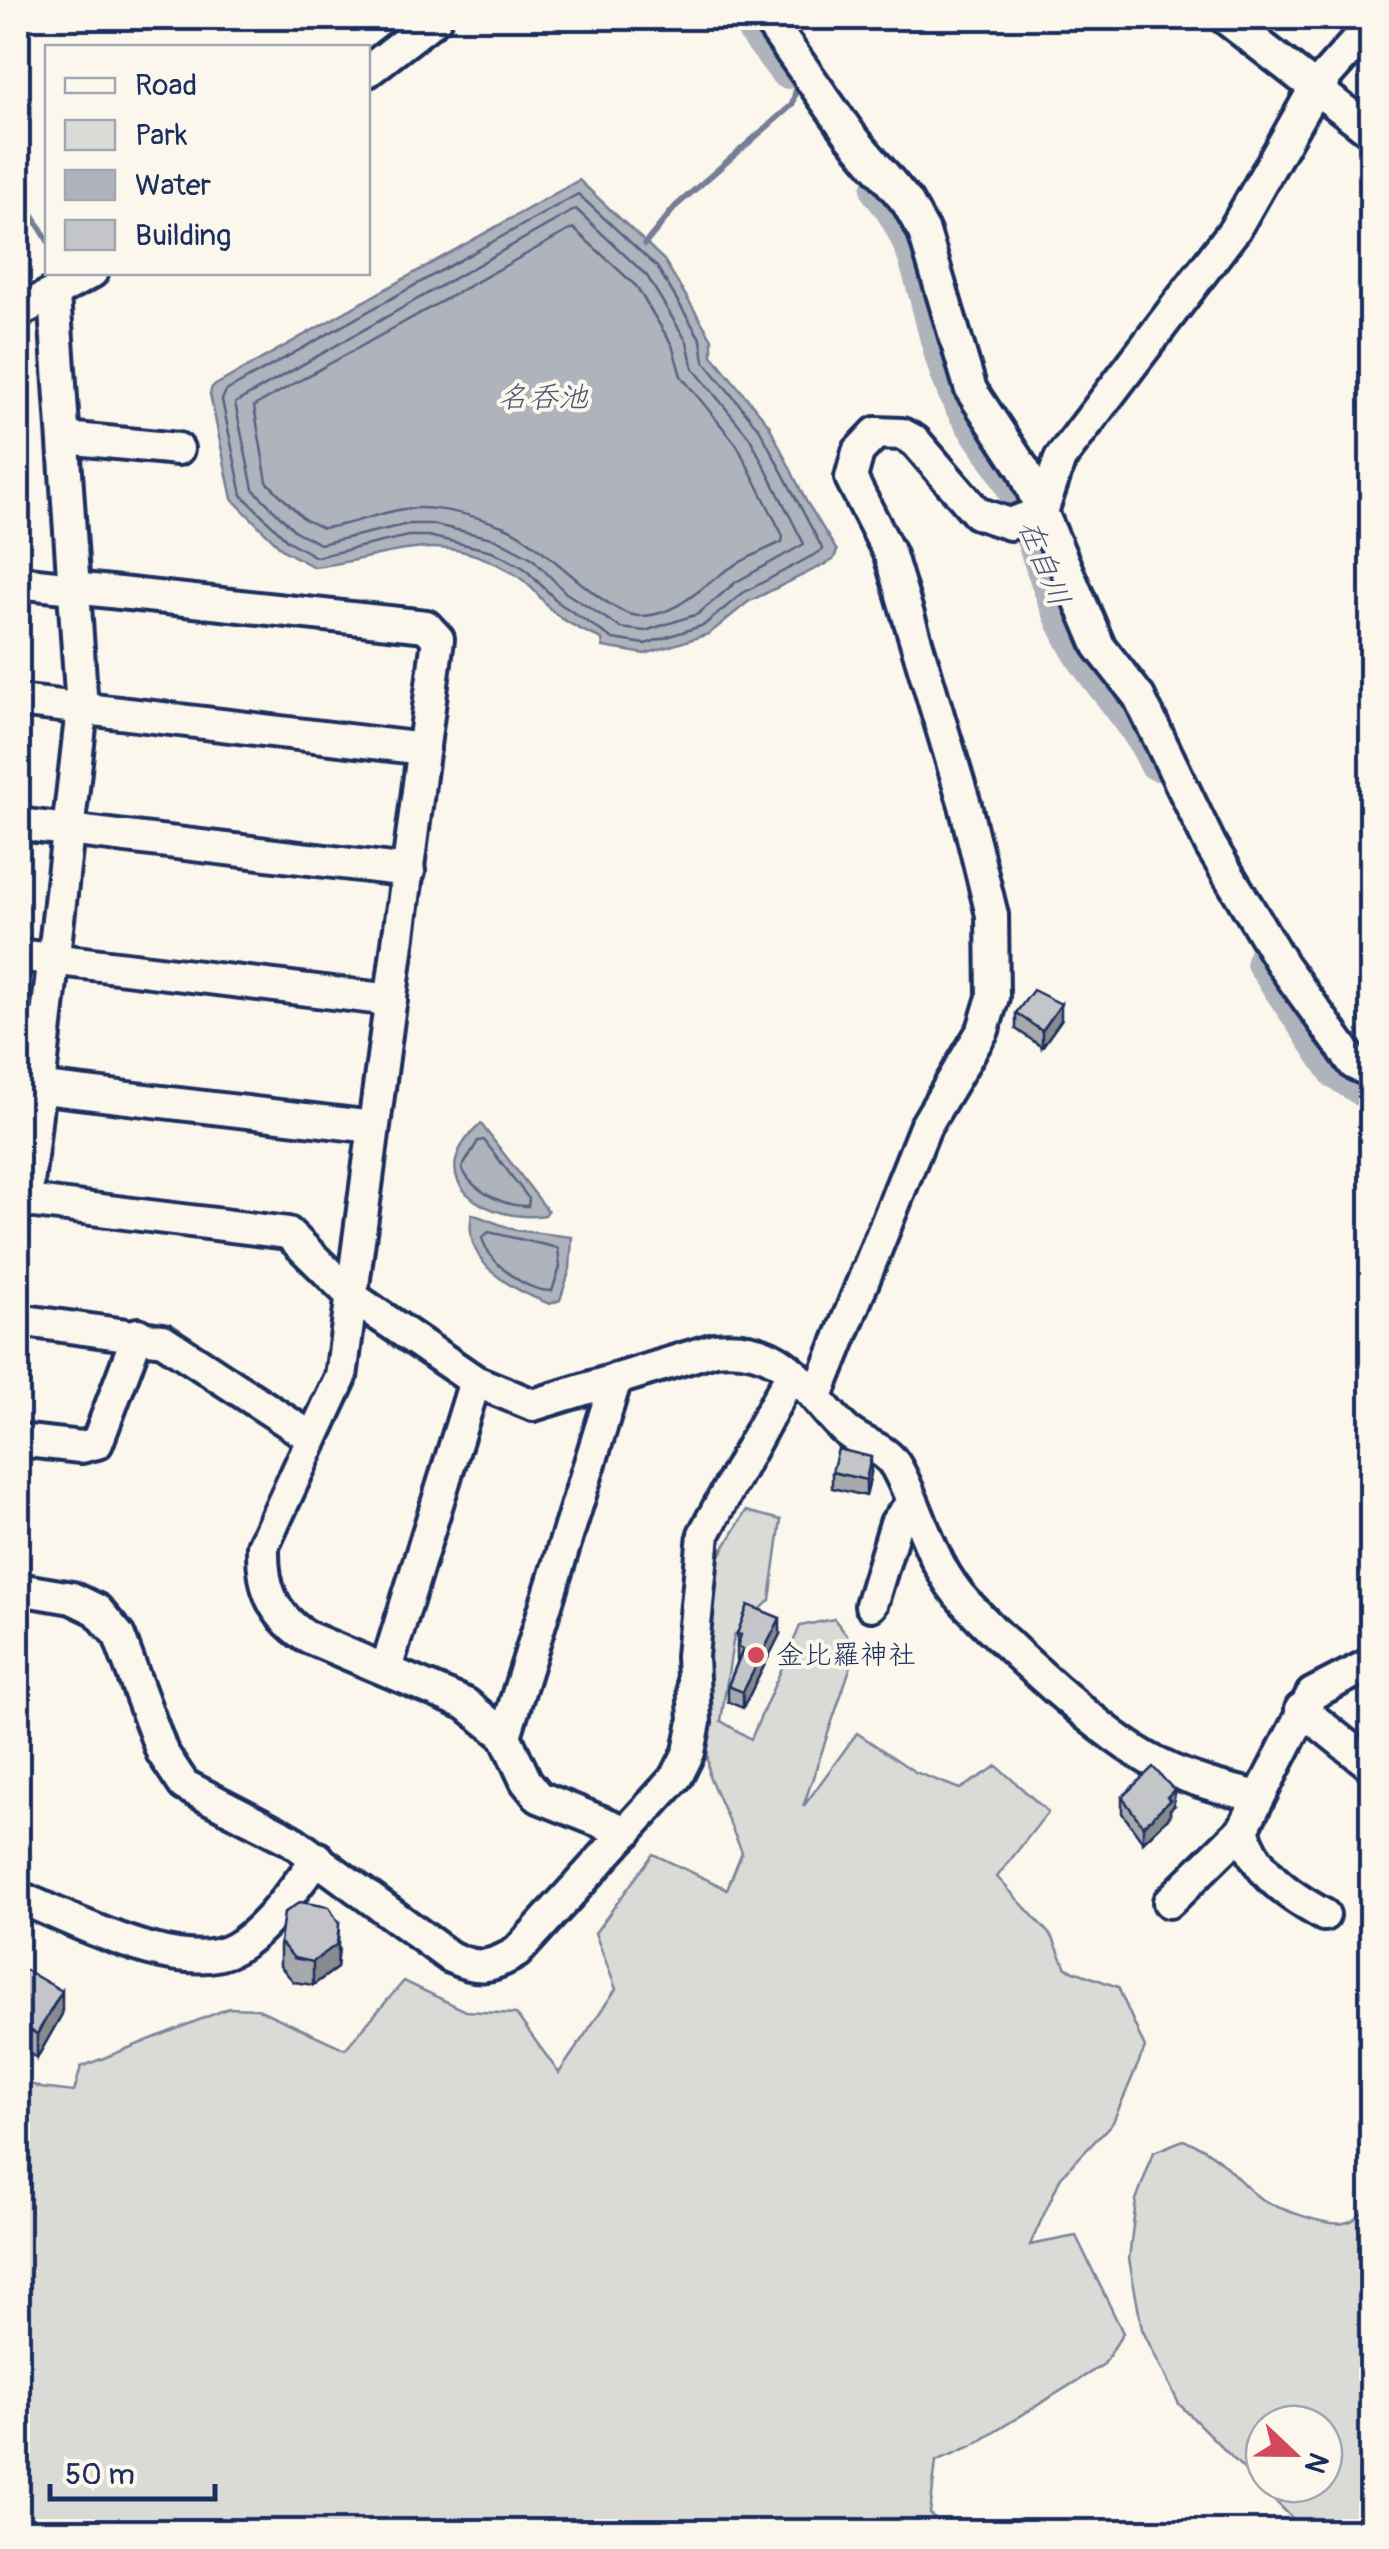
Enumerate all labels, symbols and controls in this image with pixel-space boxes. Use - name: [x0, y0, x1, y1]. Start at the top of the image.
- legend: [45, 45, 370, 275]
- text: Road: [135, 67, 197, 104]
- text: Park: [135, 117, 188, 154]
- text: Water: [135, 167, 212, 204]
- text: Building: [135, 217, 231, 254]
- water label: 名呑池: [498, 379, 589, 416]
- water label: 在自川: [1010, 514, 1078, 612]
- place label: 金比羅神社: [776, 1638, 916, 1673]
- marker: 金比羅神社: [745, 1644, 767, 1666]
- north arrow: [1244, 2404, 1344, 2504]
- scale bar: [50, 2439, 215, 2501]
- text: N: [1296, 2447, 1336, 2478]
- text: 50 m: [65, 2456, 135, 2493]

